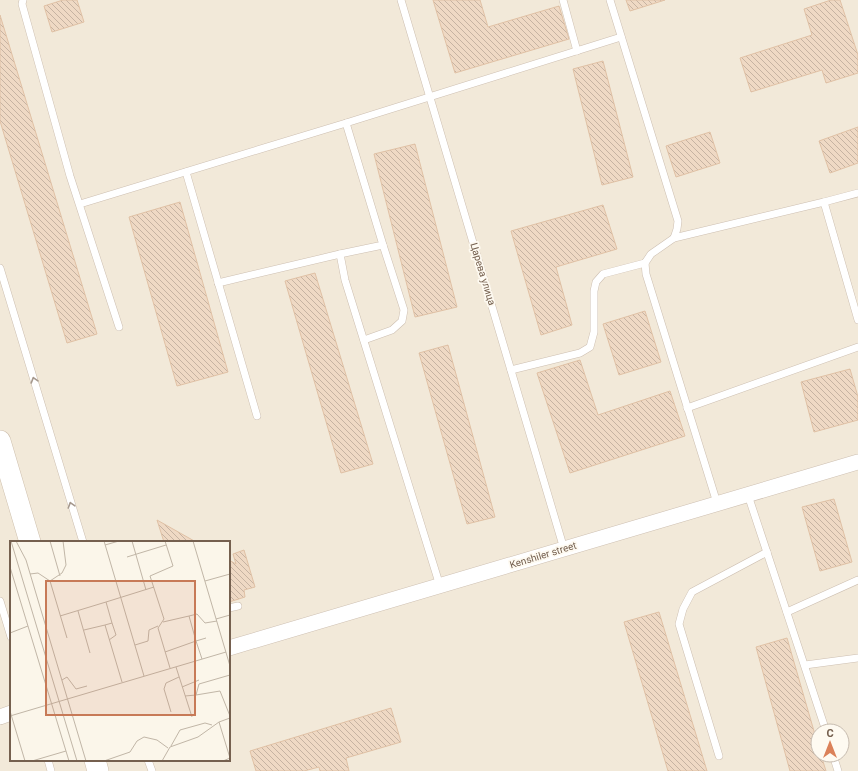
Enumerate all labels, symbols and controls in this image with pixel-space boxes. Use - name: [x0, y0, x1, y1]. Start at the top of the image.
- street label: Царева улица: [468, 241, 498, 307]
- one-way arrow: [30, 377, 39, 384]
- one-way arrow: [67, 501, 76, 508]
- street label: Kenshiler street: [508, 540, 578, 570]
- inset map: [10, 541, 230, 761]
- north arrow: [810, 723, 850, 763]
- text: С: [826, 727, 834, 740]

